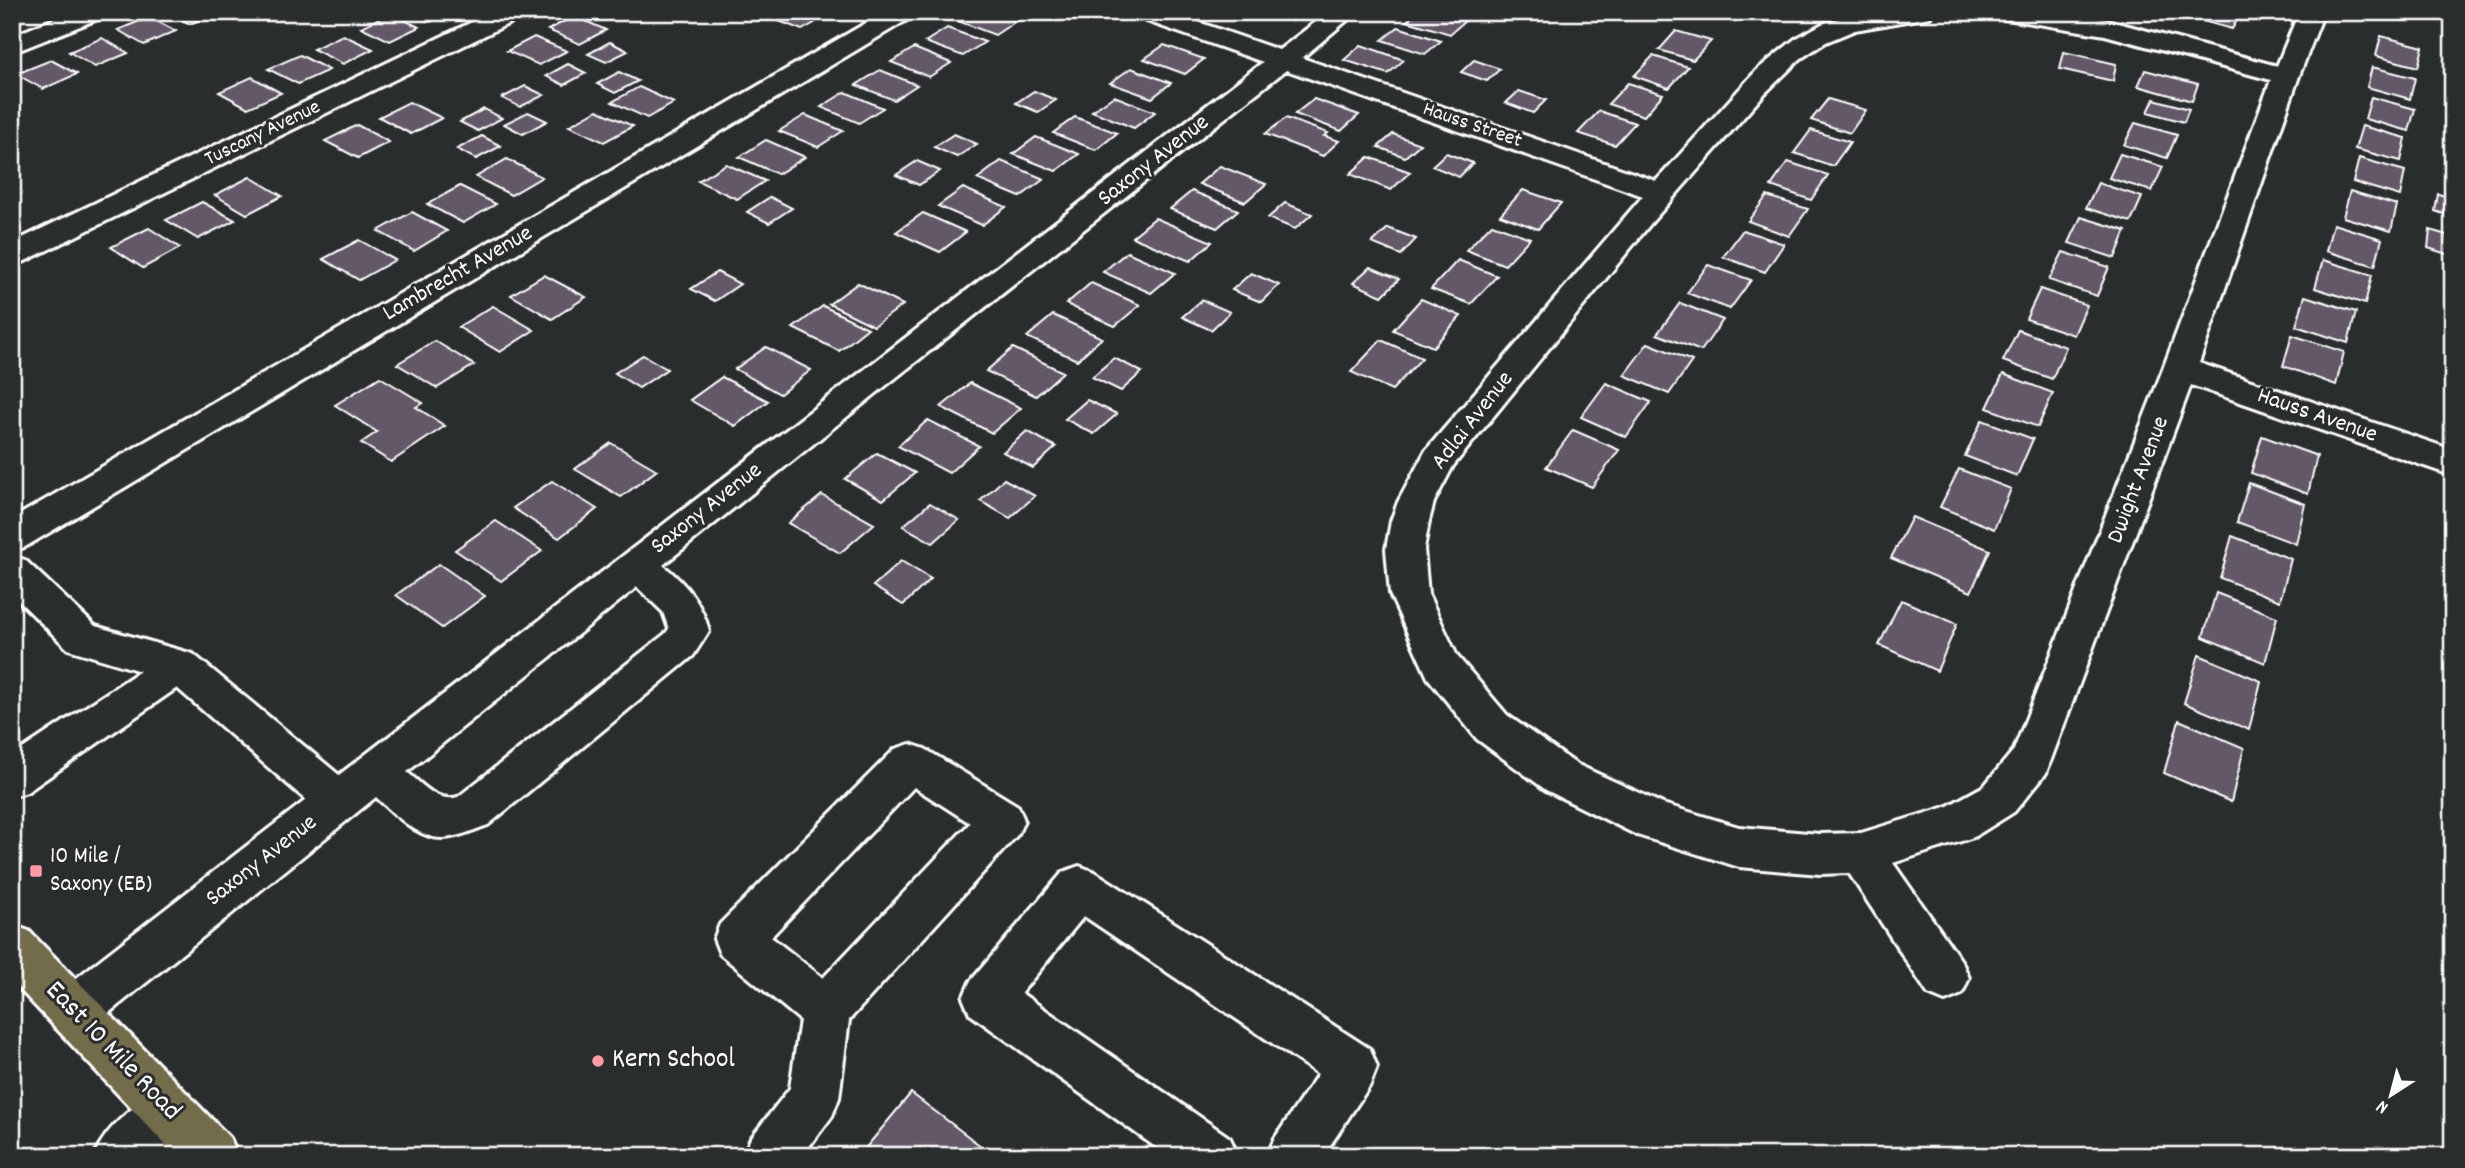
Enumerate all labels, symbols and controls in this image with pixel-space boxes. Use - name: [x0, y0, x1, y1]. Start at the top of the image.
- street label: Tuscany Avenue: [200, 93, 326, 175]
- street label: Hauss Street: [1418, 95, 1526, 157]
- street label: Saxony Avenue: [1091, 107, 1217, 215]
- street label: Lambrecht Avenue: [377, 217, 539, 331]
- street label: Adlai Avenue: [1424, 364, 1522, 478]
- street label: Hauss Avenue: [2252, 380, 2382, 452]
- street label: Dwight Avenue: [2099, 411, 2179, 549]
- street label: Saxony Avenue: [644, 455, 770, 563]
- street label: Saxony Avenue: [199, 807, 325, 915]
- place label: 10 Mile / Saxony (EB): [50, 840, 152, 902]
- marker: 10 Mile / Saxony (EB): [28, 863, 44, 879]
- street label: East 10 Mile Road: [35, 973, 189, 1131]
- place label: Kern School: [612, 1041, 735, 1081]
- marker: Kern School: [590, 1053, 606, 1069]
- north arrow: [2356, 1060, 2426, 1130]
- text: N: [2371, 1092, 2395, 1120]

